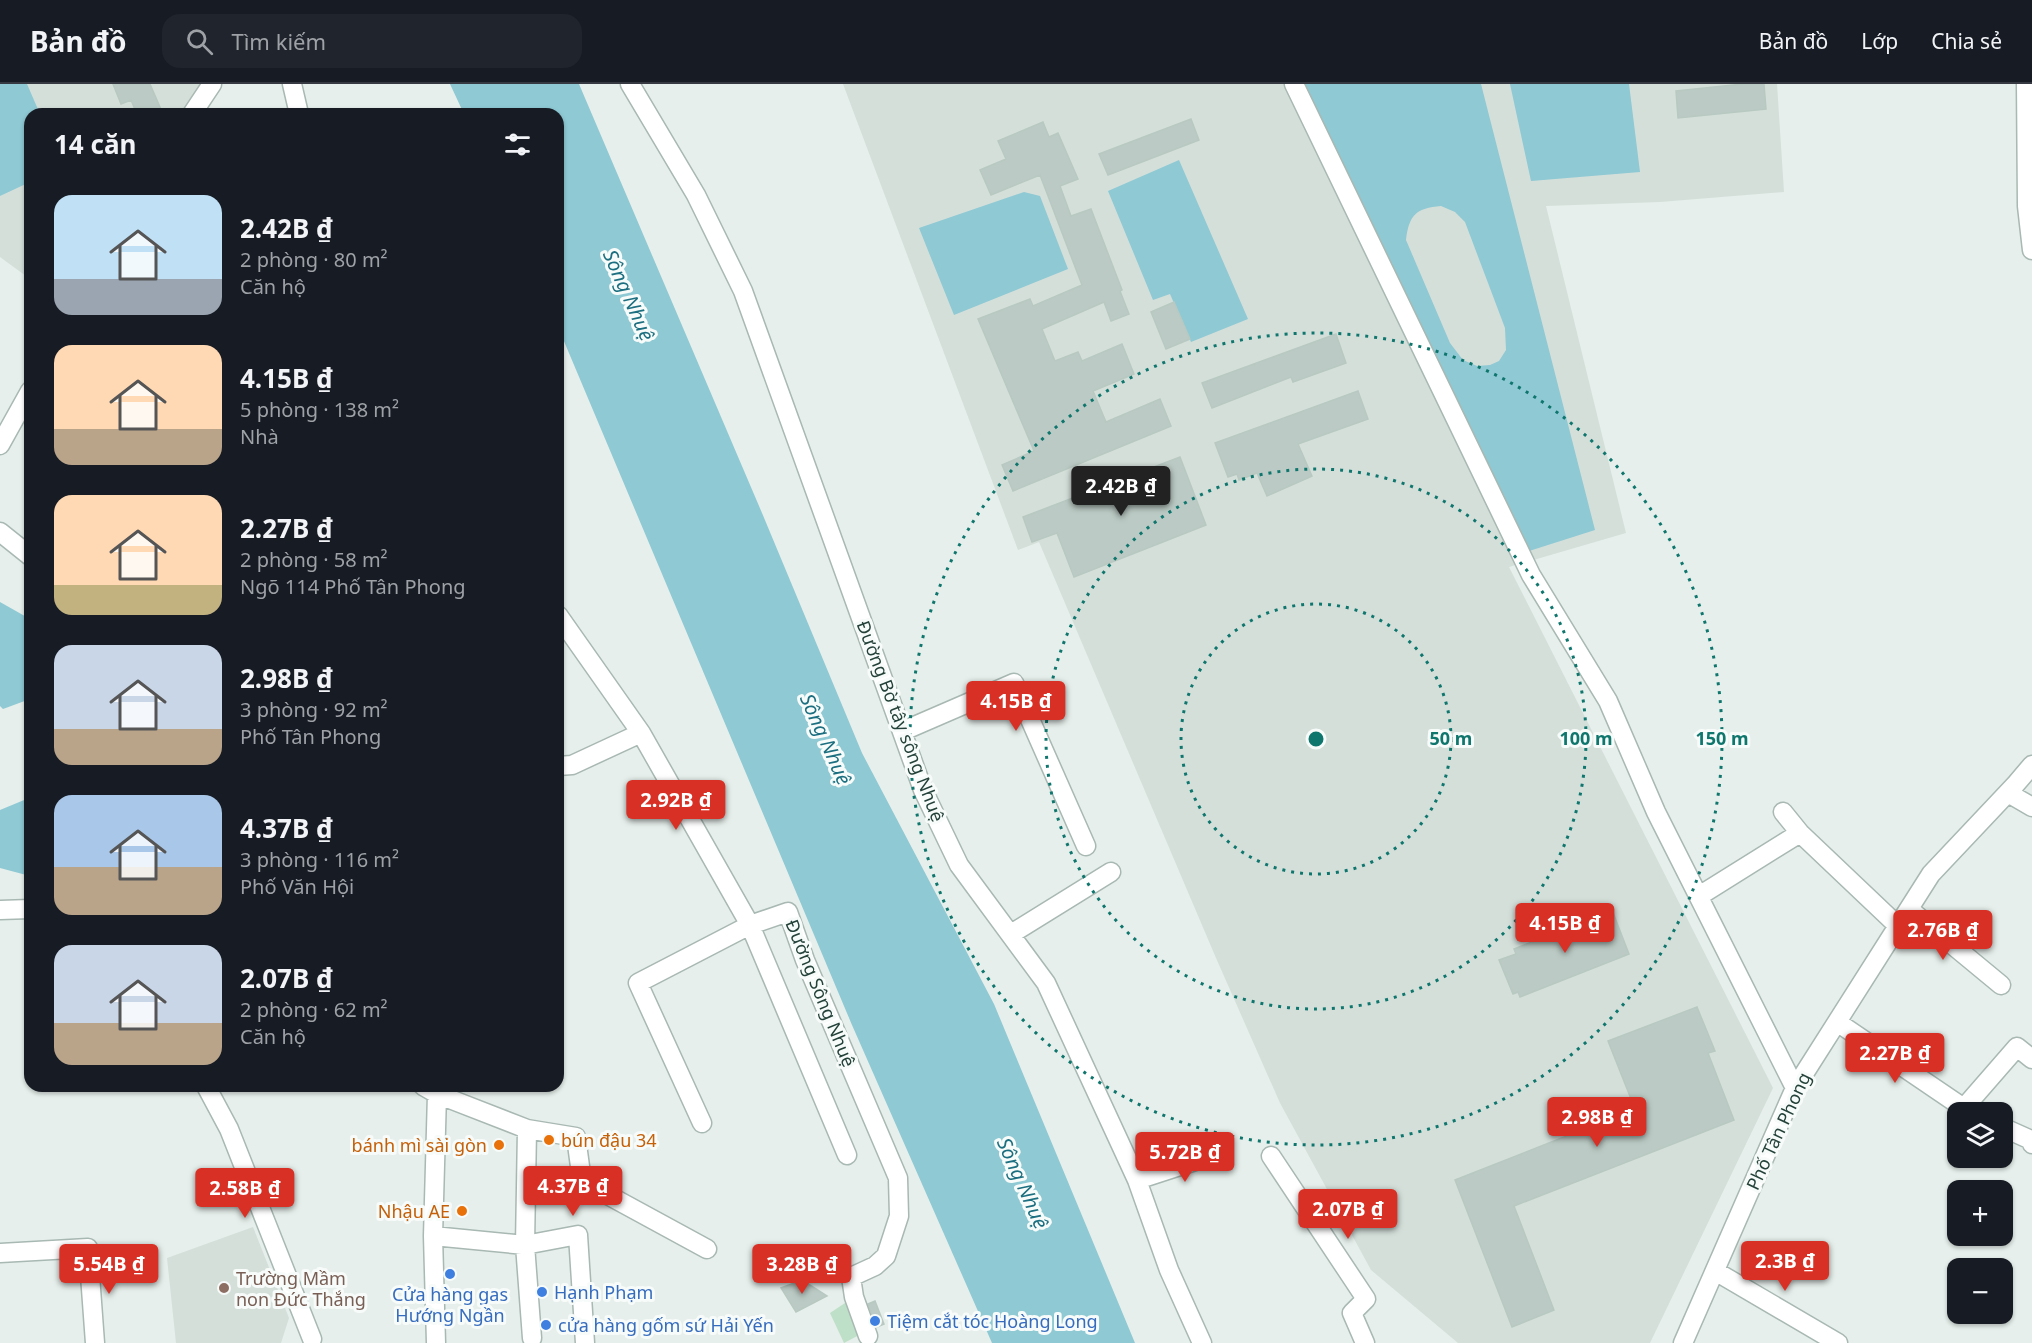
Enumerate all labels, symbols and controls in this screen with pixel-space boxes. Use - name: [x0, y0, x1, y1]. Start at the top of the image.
- search box: [162, 14, 582, 68]
- text: Bản đồ: [30, 22, 126, 60]
- icon: search: [183, 25, 216, 58]
- text: Tìm kiếm: [231, 26, 326, 56]
- text: Bản đồ: [1759, 27, 1828, 55]
- text: Lớp: [1861, 27, 1898, 55]
- text: Chia sẻ: [1931, 27, 2002, 55]
- text: 14 căn: [54, 126, 136, 162]
- icon: filters: [501, 128, 534, 161]
- text: 2.42B ₫: [240, 210, 333, 246]
- icon: home: [102, 219, 174, 291]
- water label: Sông Nhuệ: [597, 245, 661, 345]
- text: 2 phòng · 80 m²: [240, 246, 388, 273]
- text: Căn hộ: [240, 273, 306, 300]
- text: 4.15B ₫: [240, 360, 333, 396]
- icon: home: [102, 369, 174, 441]
- text: 5 phòng · 138 m²: [240, 396, 399, 423]
- text: Nhà: [240, 423, 279, 450]
- pin: 2.42B ₫: [1066, 466, 1176, 517]
- text: 2.42B ₫: [1085, 472, 1157, 499]
- text: 2.27B ₫: [240, 510, 333, 546]
- icon: home: [102, 519, 174, 591]
- text: 2 phòng · 58 m²: [240, 546, 388, 573]
- text: Ngõ 114 Phố Tân Phong: [240, 573, 466, 600]
- street label: Đường Bờ tây sông Nhuệ: [852, 617, 950, 825]
- text: 2.98B ₫: [240, 660, 333, 696]
- icon: home: [102, 669, 174, 741]
- pin: 4.15B ₫: [961, 681, 1071, 732]
- text: 4.15B ₫: [980, 687, 1052, 714]
- water label: Sông Nhuệ: [794, 689, 858, 789]
- text: 3 phòng · 92 m²: [240, 696, 388, 723]
- text: Phố Tân Phong: [240, 723, 381, 750]
- text: 50 m: [1430, 726, 1472, 750]
- text: 100 m: [1559, 726, 1613, 750]
- text: 150 m: [1695, 726, 1749, 750]
- centre of rings: [1306, 729, 1326, 749]
- pin: 2.92B ₫: [621, 780, 731, 831]
- text: 2.92B ₫: [640, 786, 712, 813]
- text: 4.37B ₫: [240, 810, 333, 846]
- icon: home: [102, 819, 174, 891]
- text: 3 phòng · 116 m²: [240, 846, 399, 873]
- text: Phố Văn Hội: [240, 873, 354, 900]
- pin: 4.15B ₫: [1510, 903, 1620, 954]
- text: 4.15B ₫: [1529, 909, 1601, 936]
- pin: 2.76B ₫: [1888, 910, 1998, 961]
- street label: Đường Sông Nhuệ: [780, 916, 862, 1070]
- text: 2.76B ₫: [1907, 916, 1979, 943]
- text: 2.07B ₫: [240, 960, 333, 996]
- icon: home: [102, 969, 174, 1041]
- text: 2 phòng · 62 m²: [240, 996, 388, 1023]
- text: Căn hộ: [240, 1023, 306, 1050]
- pin: 2.27B ₫: [1840, 1033, 1950, 1084]
- text: 2.27B ₫: [1859, 1039, 1931, 1066]
- street label: Phố Tân Phong: [1740, 1068, 1816, 1194]
- pin: 2.98B ₫: [1542, 1097, 1652, 1148]
- map controls: [1947, 1102, 2013, 1324]
- button: layers: [1947, 1102, 2013, 1168]
- text: 2.98B ₫: [1561, 1103, 1633, 1130]
- place label: bún đậu 34: [561, 1128, 657, 1152]
- pin: 5.72B ₫: [1130, 1132, 1240, 1183]
- place label: bánh mì sài gòn: [352, 1133, 487, 1157]
- marker: bún đậu 34: [542, 1133, 556, 1147]
- water label: Sông Nhuệ: [991, 1133, 1055, 1233]
- marker: bánh mì sài gòn: [492, 1138, 506, 1152]
- text: 5.72B ₫: [1149, 1138, 1221, 1165]
- pin: 4.37B ₫: [518, 1166, 628, 1217]
- pin: 2.58B ₫: [190, 1168, 300, 1219]
- text: 4.37B ₫: [537, 1172, 609, 1199]
- text: 2.58B ₫: [209, 1174, 281, 1201]
- button: +: [1947, 1180, 2013, 1246]
- pin: 2.07B ₫: [1293, 1189, 1403, 1240]
- text: 2.07B ₫: [1312, 1195, 1384, 1222]
- place label: Nhậu AE: [378, 1199, 450, 1223]
- marker: Nhậu AE: [455, 1204, 469, 1218]
- pin: 2.3B ₫: [1736, 1241, 1834, 1292]
- pin: 5.54B ₫: [54, 1244, 164, 1295]
- pin: 3.28B ₫: [747, 1244, 857, 1295]
- text: 2.3B ₫: [1755, 1247, 1815, 1274]
- text: 5.54B ₫: [73, 1250, 145, 1277]
- text: 3.28B ₫: [766, 1250, 838, 1277]
- button: −: [1947, 1258, 2013, 1324]
- place label: Trường Mầm non Đức Thắng: [236, 1266, 366, 1311]
- marker: Cửa hàng gas Hướng Ngần: [443, 1267, 457, 1281]
- place label: Hạnh Phạm: [554, 1280, 653, 1304]
- marker: Trường Mầm non Đức Thắng: [217, 1281, 231, 1295]
- place label: Cửa hàng gas Hướng Ngần: [392, 1282, 508, 1327]
- marker: Hạnh Phạm: [535, 1285, 549, 1299]
- place label: Tiệm cắt tóc Hoàng Long: [887, 1309, 1098, 1333]
- place label: cửa hàng gốm sứ Hải Yến: [558, 1313, 774, 1337]
- marker: Tiệm cắt tóc Hoàng Long: [868, 1314, 882, 1328]
- marker: cửa hàng gốm sứ Hải Yến: [539, 1318, 553, 1332]

